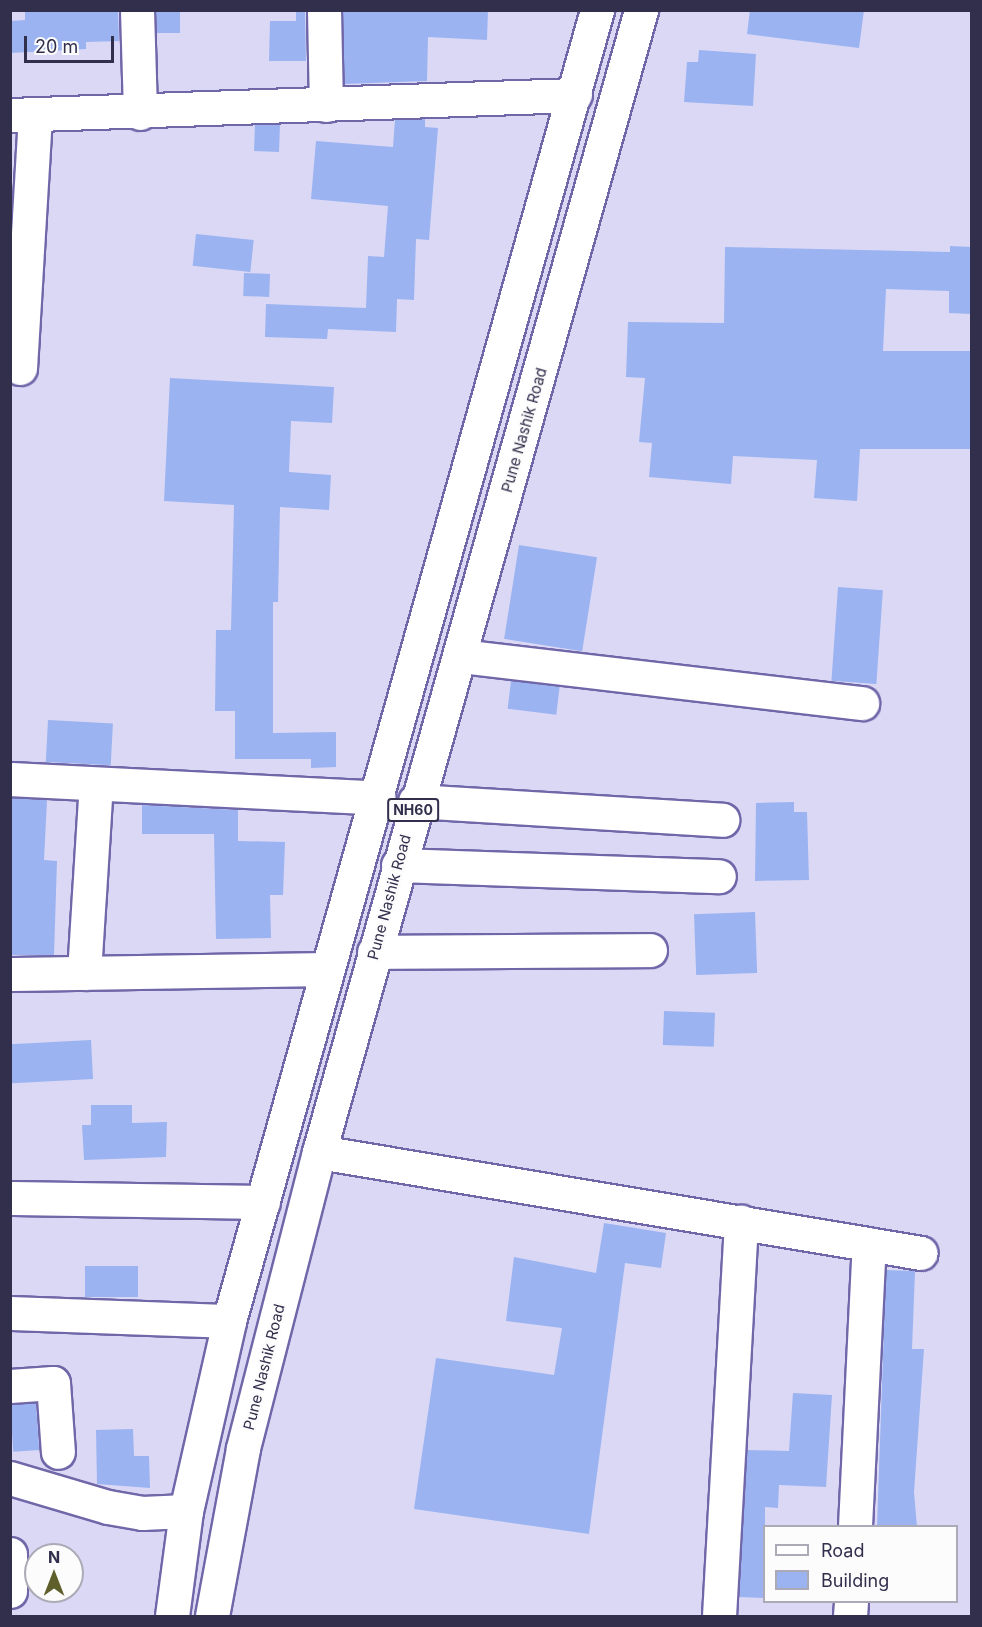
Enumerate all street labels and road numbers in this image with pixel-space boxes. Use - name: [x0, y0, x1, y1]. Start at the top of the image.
- street label: Pune Nashik Road: [498, 365, 550, 495]
- road number: NH60: [386, 799, 440, 821]
- street label: Pune Nashik Road: [364, 832, 414, 962]
- street label: Pune Nashik Road: [240, 1302, 288, 1432]

